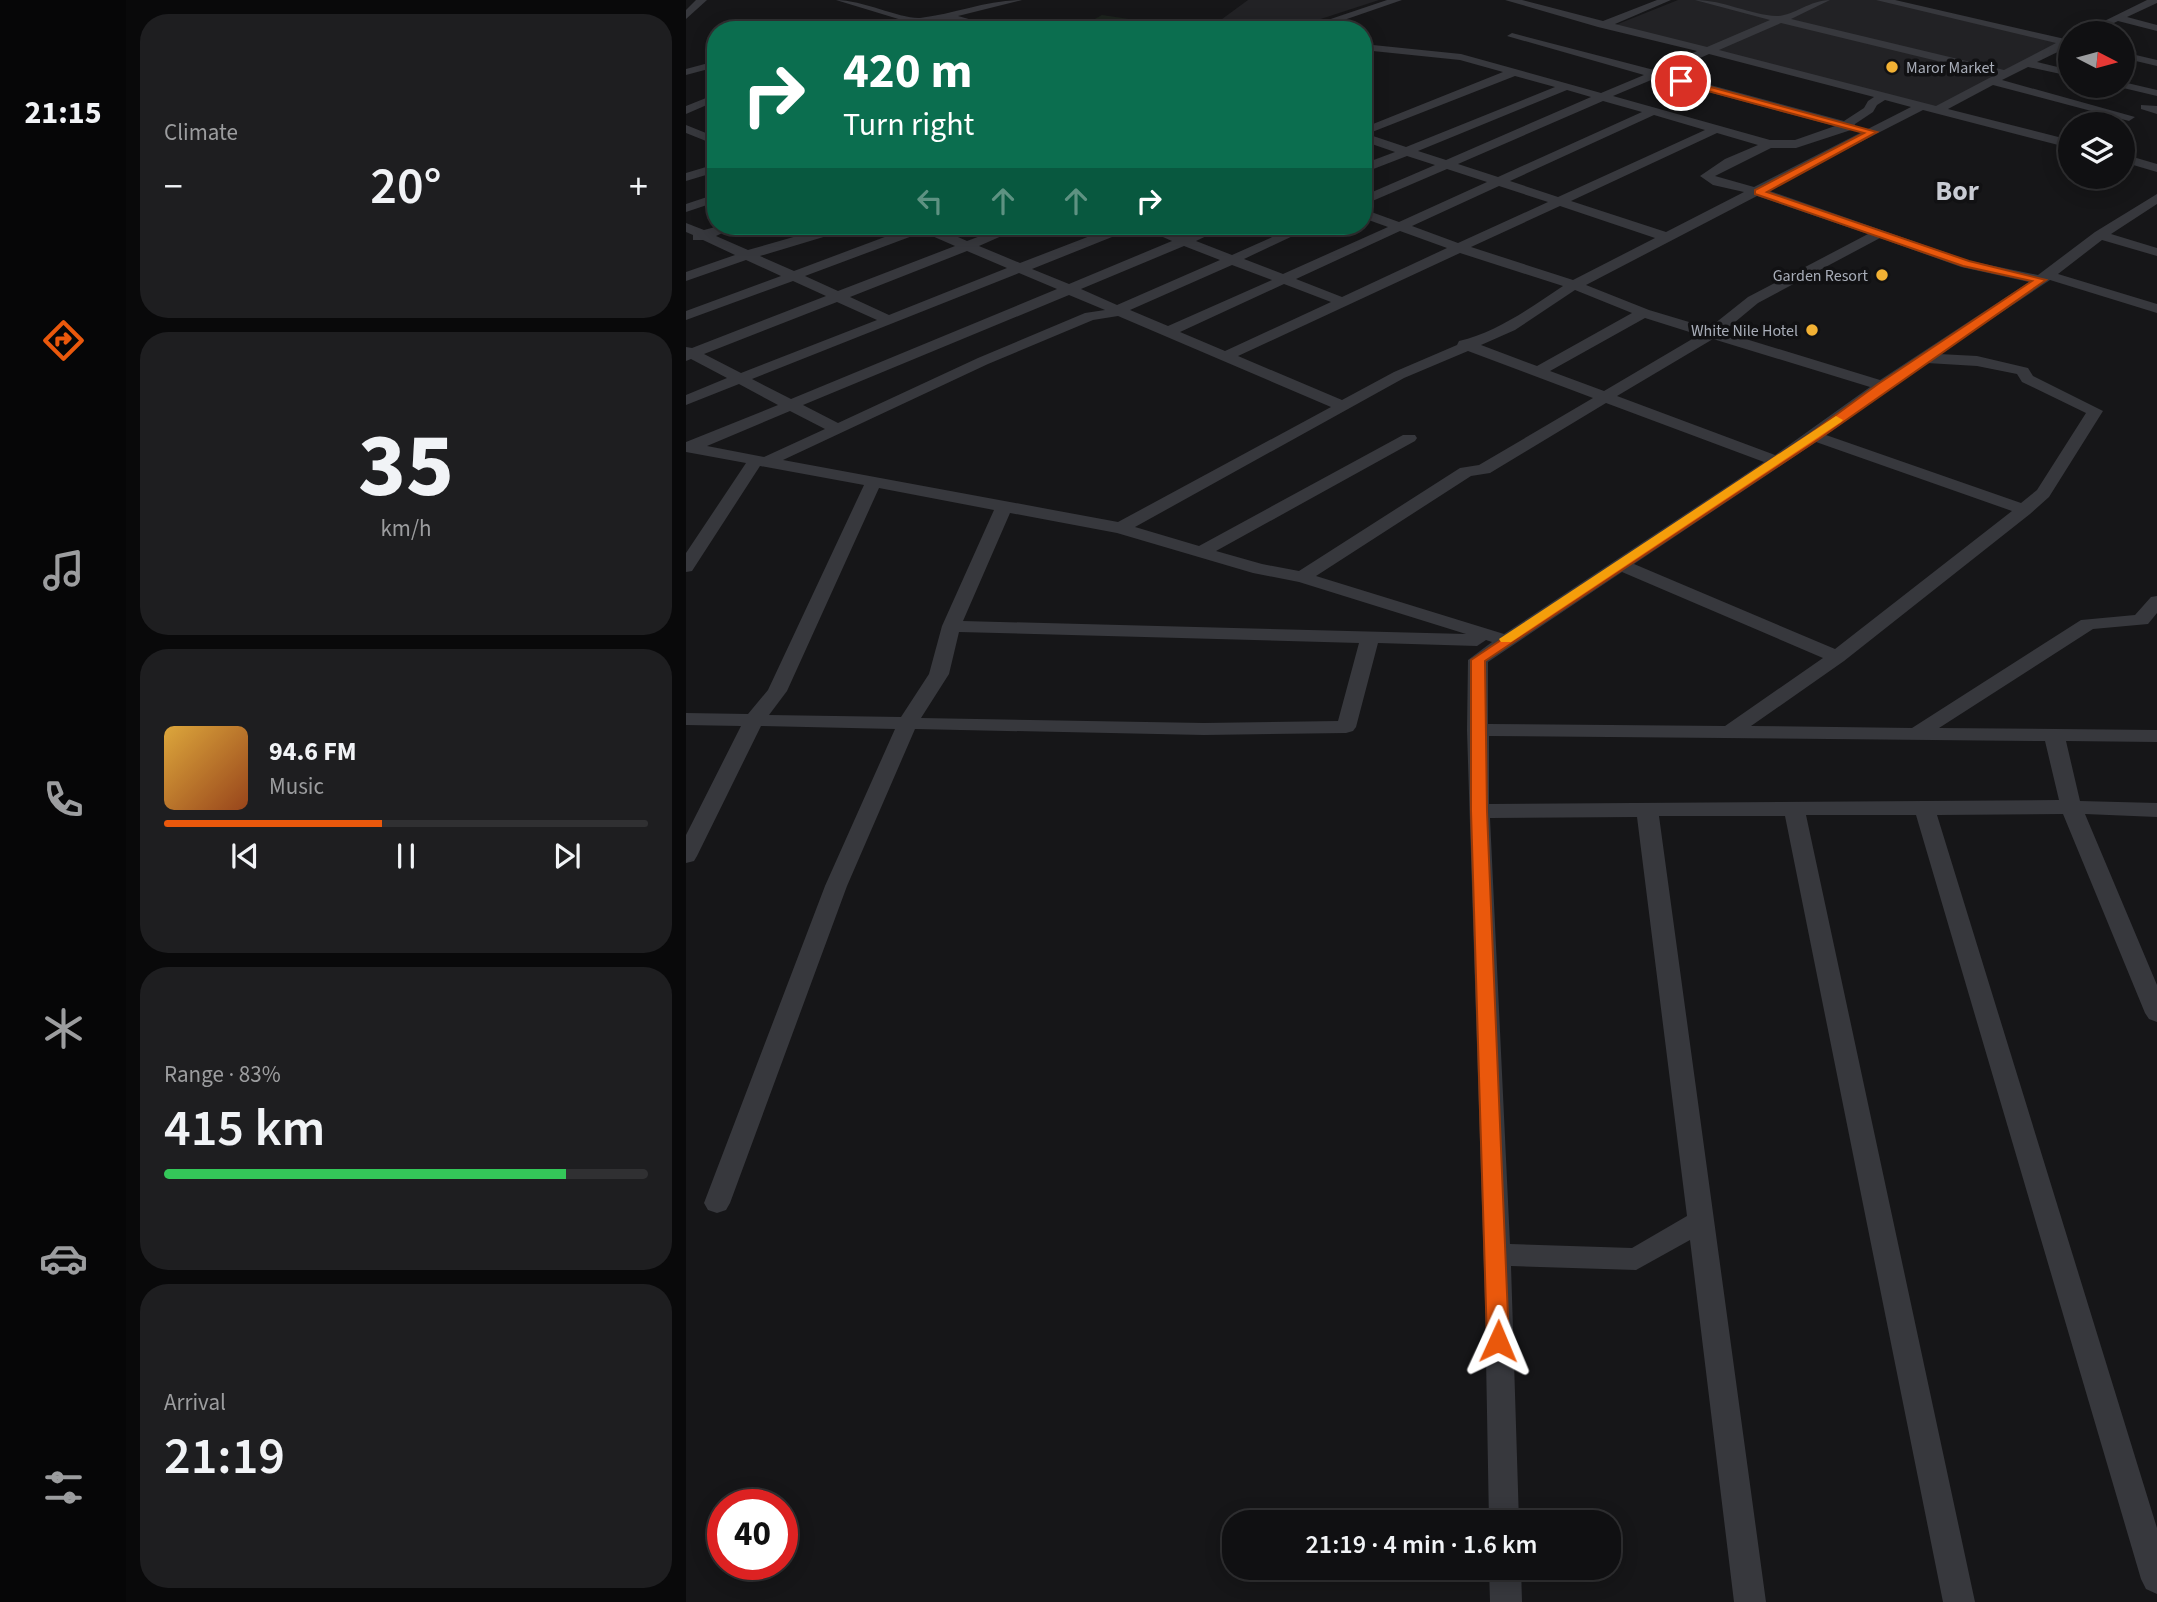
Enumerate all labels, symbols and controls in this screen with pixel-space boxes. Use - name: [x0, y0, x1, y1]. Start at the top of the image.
- north arrow: [2058, 21, 2135, 98]
- map controls: [2058, 21, 2135, 189]
- text: 420 m: [843, 37, 972, 107]
- icon: right: [728, 49, 819, 140]
- pin: [1651, 51, 1711, 111]
- place label: Maror Market: [1906, 57, 1995, 79]
- marker: Maror Market: [1884, 59, 1900, 75]
- icon: arrive: [1662, 62, 1700, 100]
- text: 21:15: [24, 90, 102, 136]
- text: Turn right: [843, 102, 974, 148]
- button: layers: [2058, 112, 2135, 189]
- text: Climate: [164, 116, 238, 149]
- text: 20°: [370, 150, 442, 224]
- text: −: [164, 160, 183, 214]
- text: +: [629, 160, 648, 214]
- district label: Bor: [1935, 171, 1980, 211]
- icon: left: [911, 182, 949, 220]
- icon: ahead: [984, 182, 1022, 220]
- icon: ahead: [1057, 182, 1095, 220]
- icon: right: [1130, 182, 1168, 220]
- place label: Garden Resort: [1773, 265, 1869, 287]
- marker: Garden Resort: [1874, 267, 1890, 283]
- icon: directions: [39, 316, 88, 365]
- place label: White Nile Hotel: [1691, 320, 1798, 342]
- marker: White Nile Hotel: [1804, 322, 1820, 338]
- text: 35: [358, 402, 454, 531]
- text: km/h: [380, 512, 432, 545]
- icon: music: [39, 546, 88, 595]
- text: 94.6 FM: [269, 733, 357, 770]
- text: Music: [269, 770, 324, 803]
- icon: phone: [39, 775, 88, 824]
- icon: previous: [226, 837, 264, 875]
- icon: pause: [387, 837, 425, 875]
- icon: next: [548, 837, 586, 875]
- icon: climate: [39, 1004, 88, 1053]
- text: Range · 83%: [164, 1058, 281, 1091]
- text: 415 km: [164, 1092, 325, 1166]
- icon: car: [39, 1234, 88, 1283]
- position arrow: [1461, 1304, 1535, 1378]
- text: Arrival: [164, 1386, 226, 1419]
- text: 21:19: [164, 1420, 285, 1494]
- icon: filters: [39, 1463, 88, 1512]
- speed limit sign: 40: [707, 1489, 798, 1580]
- text: 21:19 · 4 min · 1.6 km: [1306, 1526, 1537, 1563]

